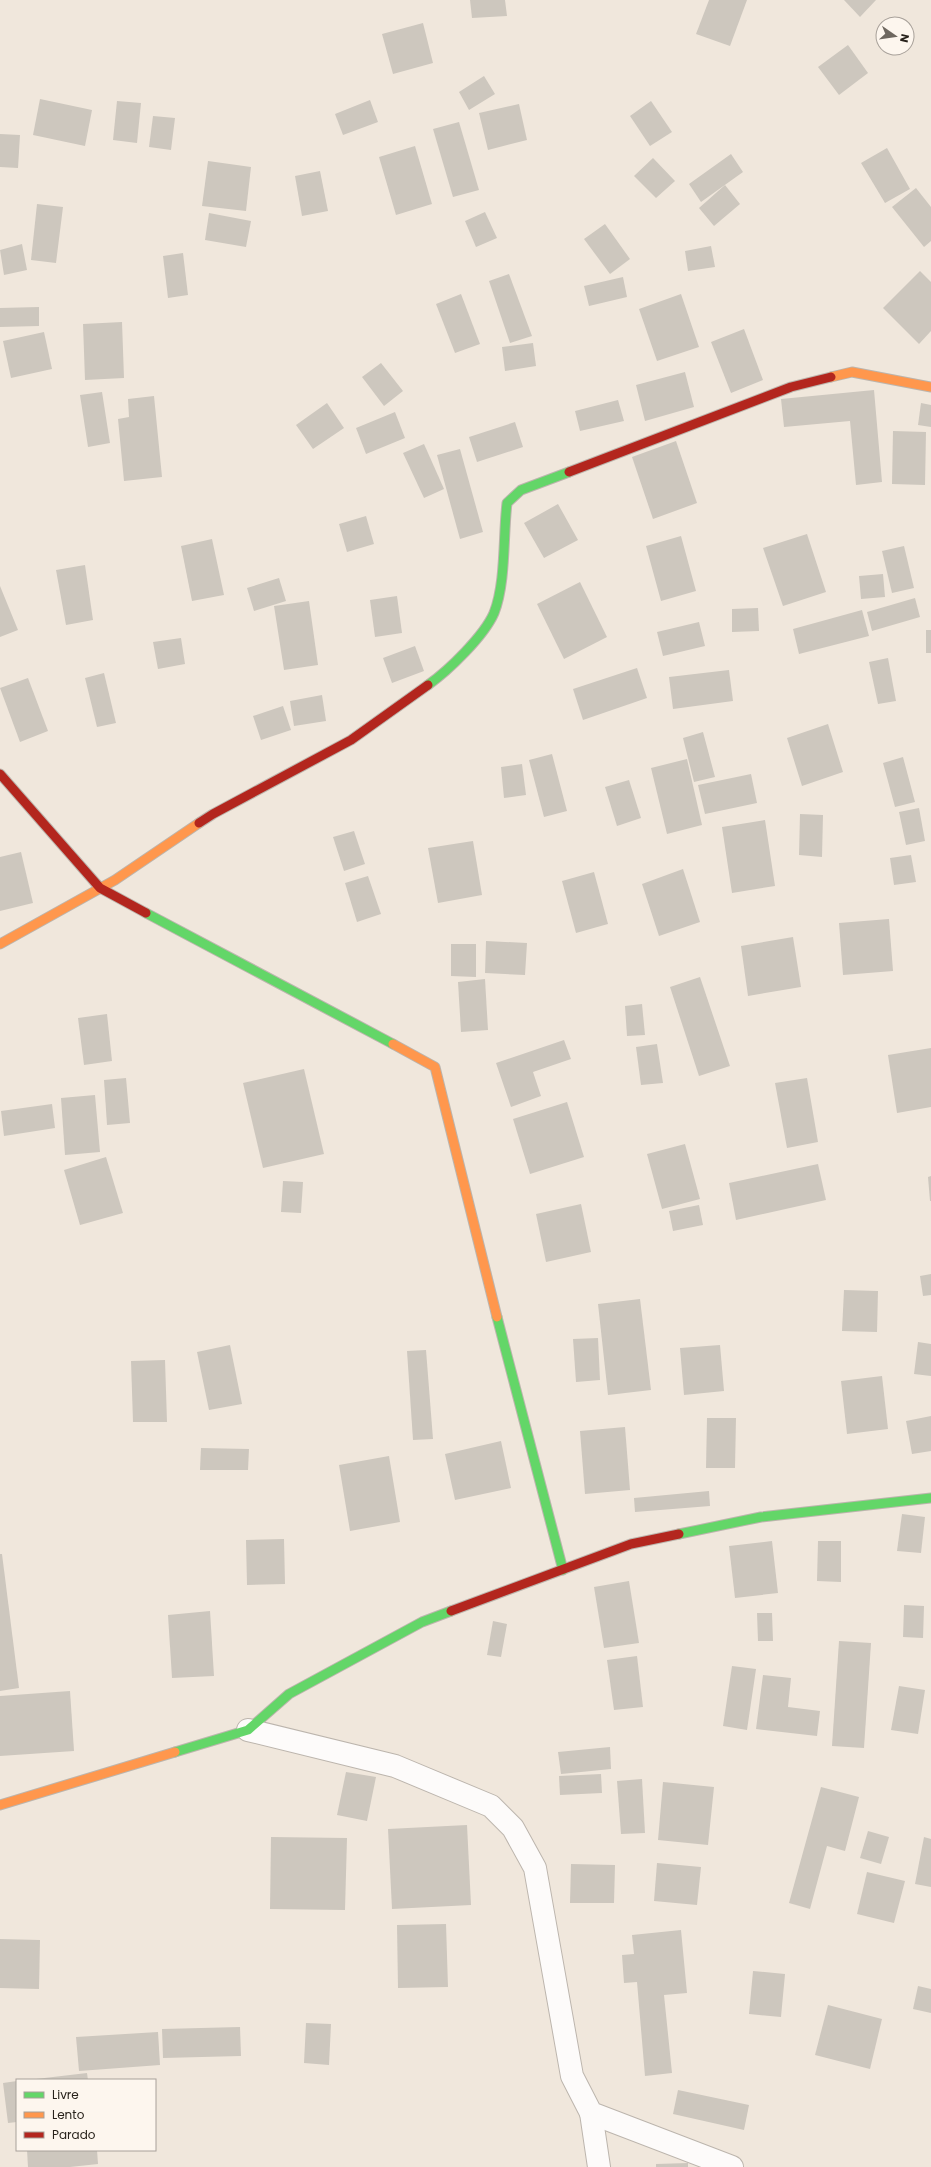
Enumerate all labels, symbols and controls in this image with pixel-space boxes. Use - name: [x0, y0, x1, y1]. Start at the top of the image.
- north arrow: [875, 16, 915, 56]
- text: N: [896, 32, 913, 44]
- legend: [16, 2079, 156, 2151]
- text: Livre: [52, 2086, 79, 2103]
- text: Lento: [52, 2106, 85, 2123]
- text: Parado: [52, 2126, 96, 2143]

